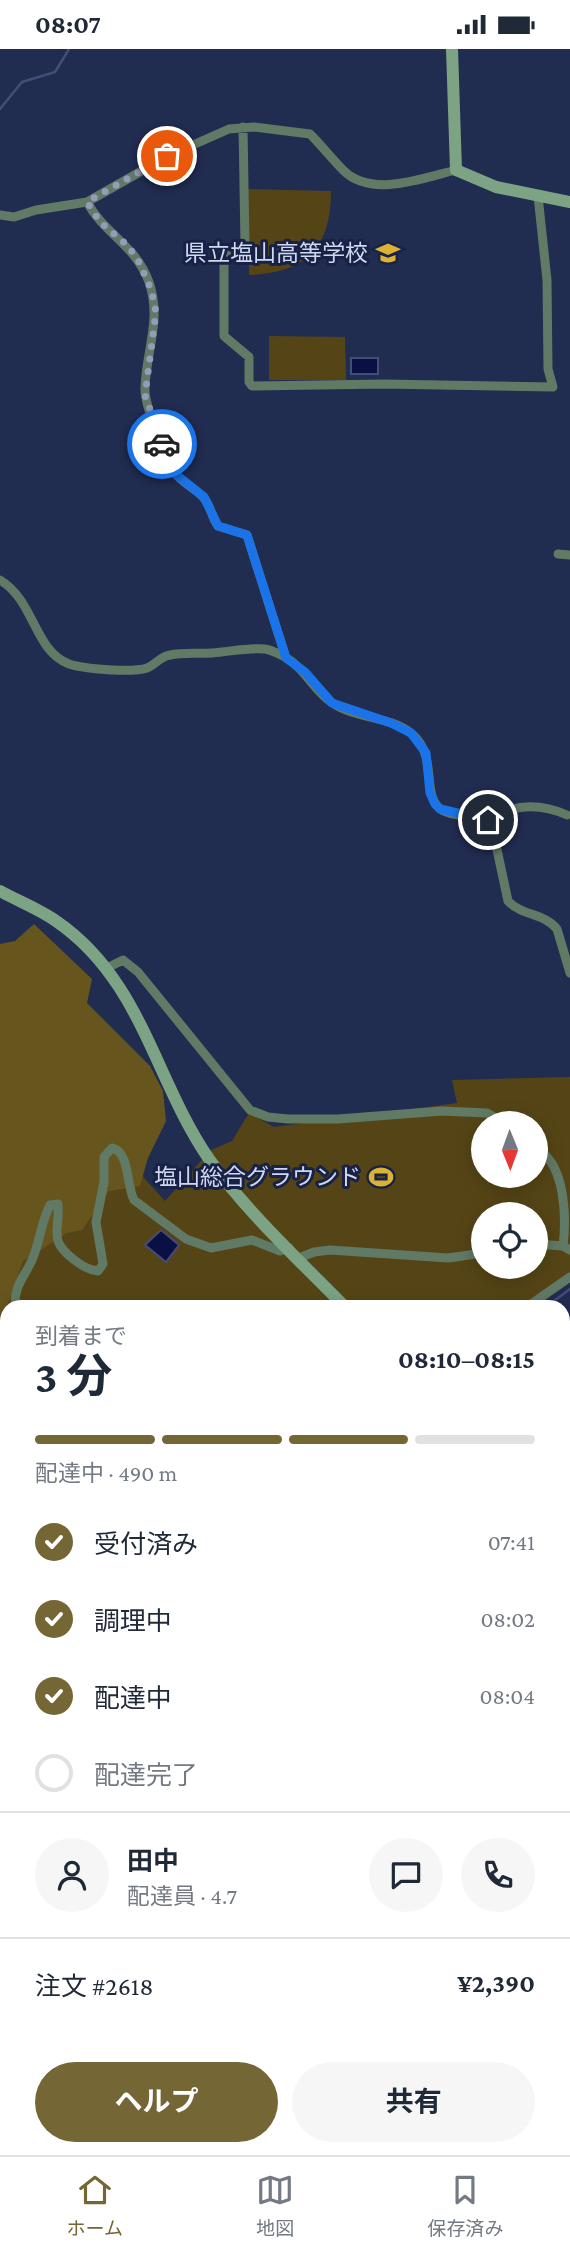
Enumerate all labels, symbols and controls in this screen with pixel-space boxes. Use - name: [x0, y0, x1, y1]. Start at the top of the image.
- text: 08:07: [35, 10, 101, 39]
- pin: [137, 126, 197, 186]
- icon: bag: [148, 137, 186, 175]
- school or university icon: 県立塩山高等学校: [374, 239, 402, 267]
- place label: 県立塩山高等学校: [184, 240, 368, 266]
- courier: [127, 409, 197, 479]
- icon: car: [143, 425, 181, 463]
- pin: [458, 790, 518, 850]
- icon: home: [469, 801, 507, 839]
- north arrow: [471, 1111, 548, 1188]
- map controls: [471, 1111, 548, 1279]
- sports icon: 塩山総合グラウンド: [367, 1163, 395, 1191]
- place label: 塩山総合グラウンド: [154, 1164, 361, 1190]
- button: locate: [471, 1202, 548, 1279]
- text: 到着まで: [35, 1323, 127, 1349]
- text: 08:10–08:15: [398, 1345, 535, 1374]
- text: 3 分: [35, 1351, 112, 1402]
- text: 配達中 · 490 m: [35, 1460, 177, 1486]
- icon: check: [35, 1523, 73, 1561]
- text: 07:41: [488, 1529, 535, 1555]
- text: 受付済み: [94, 1530, 198, 1559]
- icon: check: [35, 1600, 73, 1638]
- text: 08:02: [481, 1606, 535, 1632]
- text: 調理中: [94, 1607, 172, 1636]
- icon: check: [35, 1677, 73, 1715]
- text: 08:04: [480, 1683, 535, 1709]
- text: 配達中: [94, 1684, 172, 1713]
- text: 配達完了: [94, 1761, 198, 1790]
- button: person: [35, 1838, 109, 1912]
- button: chat: [369, 1838, 443, 1912]
- button: phone: [461, 1838, 535, 1912]
- text: 田中: [127, 1847, 179, 1876]
- text: 配達員 · 4.7: [127, 1883, 237, 1909]
- text: ¥2,390: [457, 1969, 535, 1998]
- text: 注文 #2618: [35, 1972, 153, 2001]
- button: ヘルプ: [35, 2062, 278, 2142]
- button: 共有: [292, 2062, 535, 2142]
- tab: ホーム: [67, 2171, 123, 2240]
- tab: 地図: [256, 2171, 294, 2240]
- tab: 保存済み: [427, 2171, 503, 2240]

